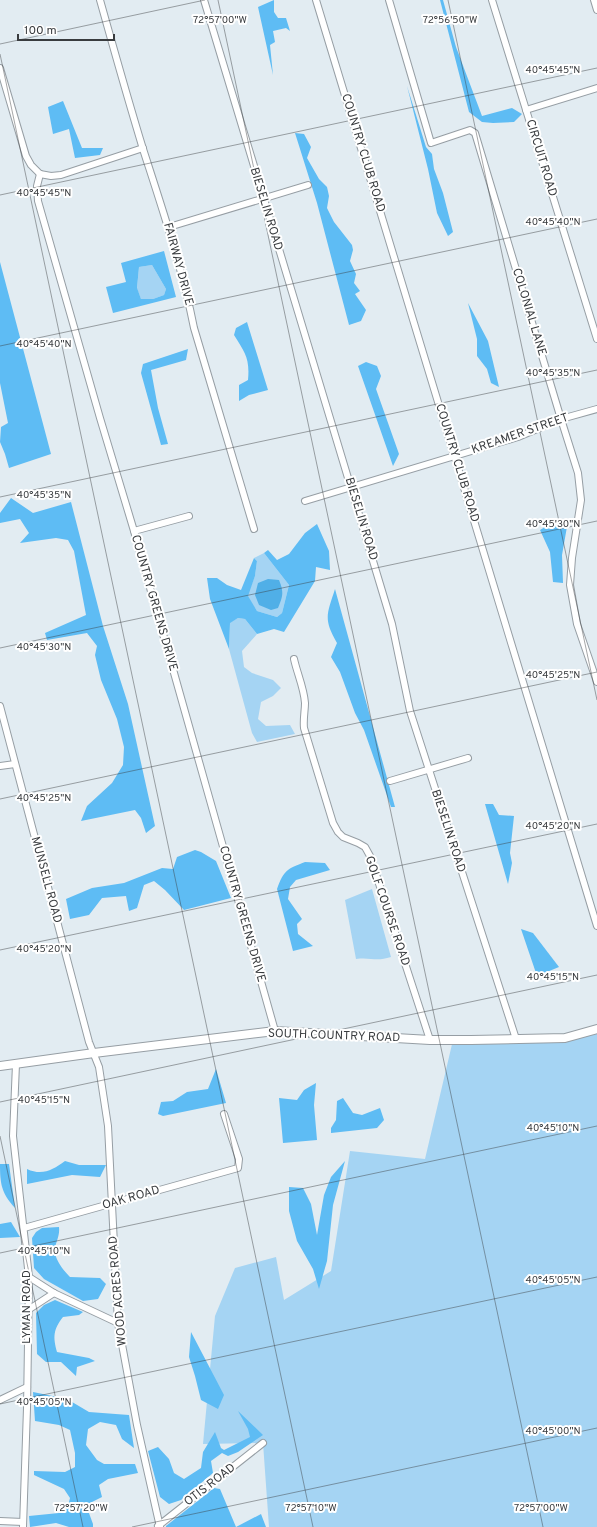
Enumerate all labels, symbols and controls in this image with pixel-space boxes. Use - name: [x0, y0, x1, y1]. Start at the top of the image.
- text: 72°57'00"W: [193, 14, 247, 27]
- text: 72°56'50"W: [423, 14, 477, 27]
- scale bar: [18, 16, 114, 42]
- text: 100 m: [24, 23, 57, 39]
- text: 40°45'45"N: [526, 64, 580, 77]
- street label: COUNTRY CLUB ROAD: [337, 92, 389, 214]
- street label: CIRCUIT ROAD: [522, 117, 560, 199]
- street label: BIESELIN ROAD: [246, 165, 286, 253]
- text: 40°45'45"N: [17, 187, 71, 200]
- text: 40°45'40"N: [525, 216, 581, 229]
- street label: FAIRWAY DRIVE: [159, 221, 197, 307]
- street label: COLONIAL LANE: [508, 266, 550, 358]
- text: 40°45'40"N: [16, 338, 72, 351]
- text: 40°45'35"N: [526, 367, 580, 380]
- street label: COUNTRY CLUB ROAD: [431, 402, 483, 524]
- street label: KREAMER STREET: [469, 410, 571, 458]
- street label: BIESELIN ROAD: [341, 475, 381, 563]
- text: 40°45'35"N: [17, 489, 71, 502]
- text: 40°45'30"N: [526, 518, 580, 531]
- street label: COUNTRY GREENS DRIVE: [127, 533, 181, 673]
- text: 40°45'30"N: [17, 641, 71, 654]
- text: 40°45'25"N: [526, 669, 580, 682]
- street label: BIESELIN ROAD: [427, 788, 469, 874]
- text: 40°45'25"N: [17, 792, 71, 805]
- text: 40°45'20"N: [526, 820, 580, 833]
- street label: MUNSELL ROAD: [27, 835, 65, 925]
- street label: COUNTRY GREENS DRIVE: [215, 844, 269, 984]
- street label: GOLF COURSE ROAD: [361, 854, 413, 968]
- text: 40°45'20"N: [17, 943, 71, 956]
- text: 40°45'15"N: [527, 971, 579, 984]
- street label: SOUTH COUNTRY ROAD: [268, 1026, 400, 1046]
- text: 40°45'15"N: [18, 1094, 70, 1107]
- text: 40°45'10"N: [527, 1122, 579, 1135]
- street label: OAK ROAD: [100, 1182, 162, 1214]
- street label: WOOD ACRES ROAD: [105, 1235, 131, 1347]
- text: 40°45'10"N: [18, 1245, 70, 1258]
- street label: LYMAN ROAD: [19, 1270, 35, 1344]
- text: 40°45'05"N: [525, 1274, 581, 1287]
- text: 40°45'05"N: [16, 1396, 72, 1409]
- text: 40°45'00"N: [525, 1425, 581, 1438]
- street label: OTIS ROAD: [181, 1460, 239, 1510]
- text: 72°57'20"W: [54, 1502, 108, 1515]
- text: 72°57'10"W: [285, 1502, 337, 1515]
- text: 72°57'00"W: [514, 1502, 568, 1515]

